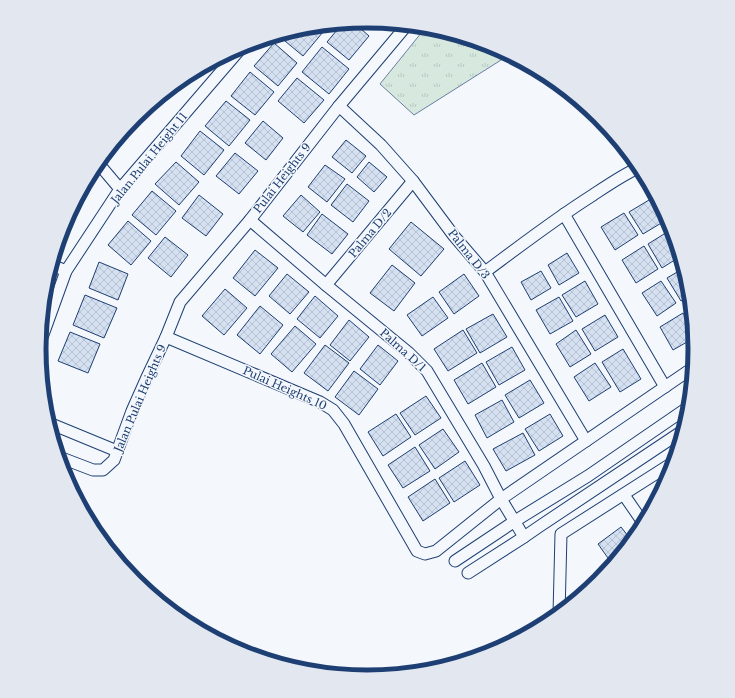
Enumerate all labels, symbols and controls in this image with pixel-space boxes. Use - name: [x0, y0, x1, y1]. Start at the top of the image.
- street label: Jalan Pulai Height 11: [107, 110, 190, 208]
- street label: Pulai Heights 9: [250, 140, 314, 216]
- street label: Palma D/2: [345, 206, 395, 260]
- street label: Palma D/3: [445, 226, 493, 282]
- street label: Palma D/1: [377, 325, 429, 375]
- street label: Jalan Pulai Heights 9: [110, 342, 169, 456]
- street label: Pulai Heights 10: [241, 363, 329, 413]

